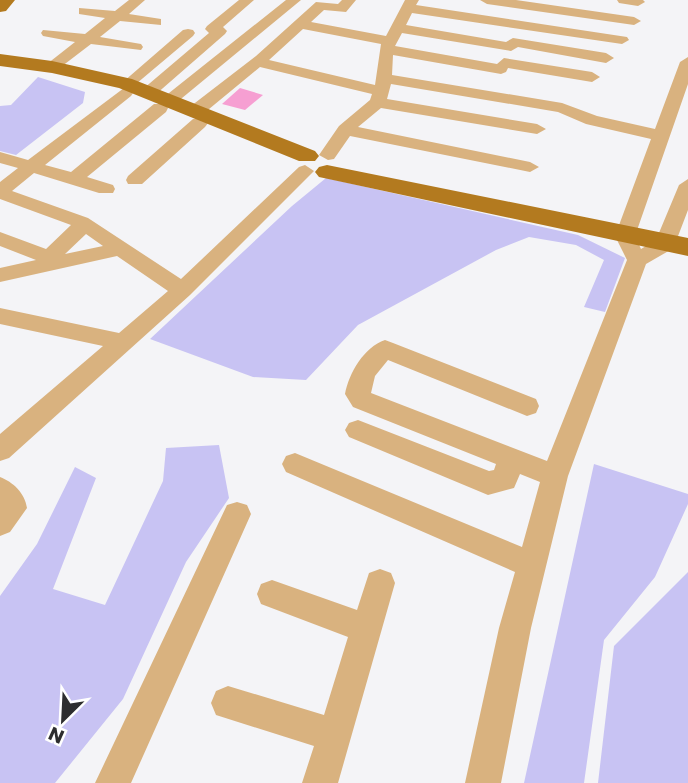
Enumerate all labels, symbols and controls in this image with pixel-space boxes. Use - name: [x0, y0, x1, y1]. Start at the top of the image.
- north arrow: [28, 685, 98, 755]
- text: N: [44, 720, 68, 750]

